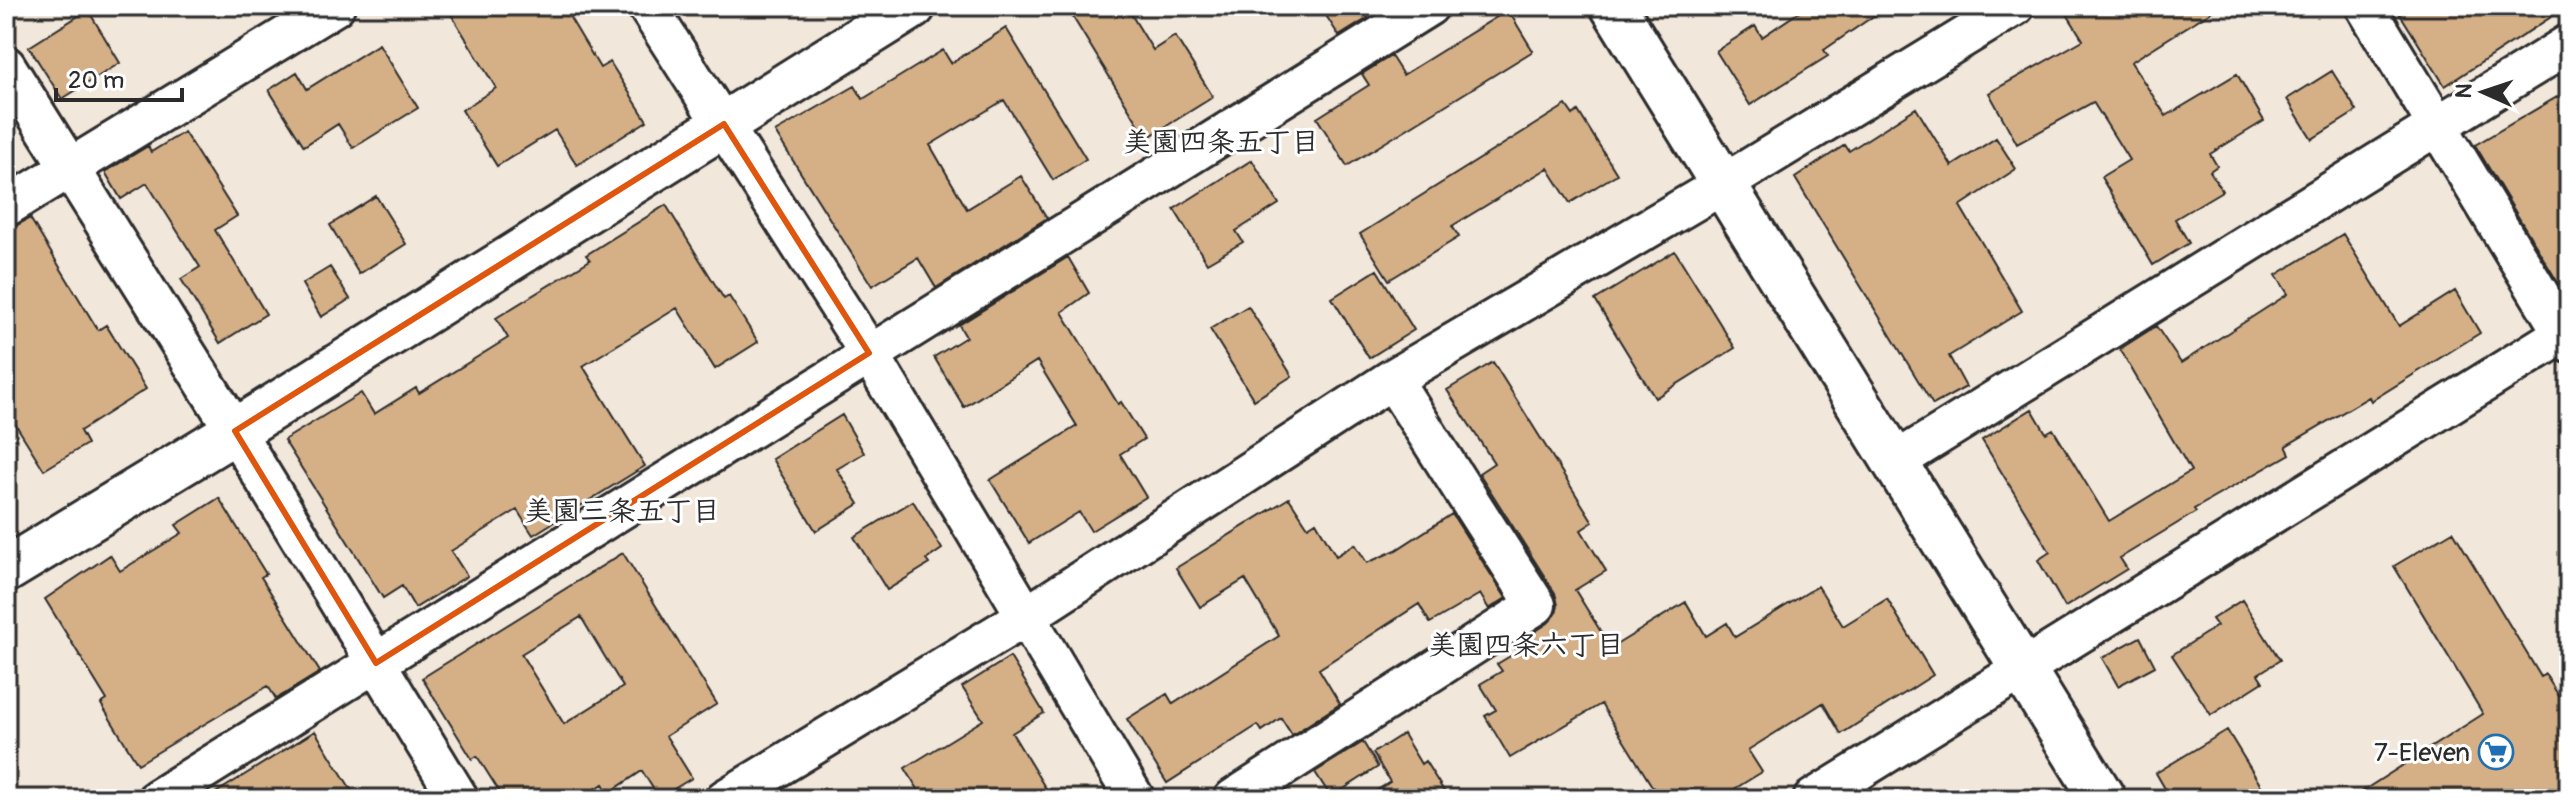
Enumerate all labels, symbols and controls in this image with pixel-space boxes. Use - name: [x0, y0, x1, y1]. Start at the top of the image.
- scale bar: [56, 52, 182, 102]
- north arrow: [2443, 52, 2523, 132]
- text: 20 m: [68, 66, 124, 95]
- text: N: [2450, 83, 2478, 99]
- district label: 美園四条五丁目: [1123, 125, 1319, 160]
- district label: 美園三条五丁目: [524, 494, 720, 529]
- district label: 美園四条六丁目: [1428, 628, 1624, 663]
- supermarket icon: 7-Eleven: [2477, 733, 2515, 771]
- place label: 7-Eleven: [2374, 737, 2470, 769]

